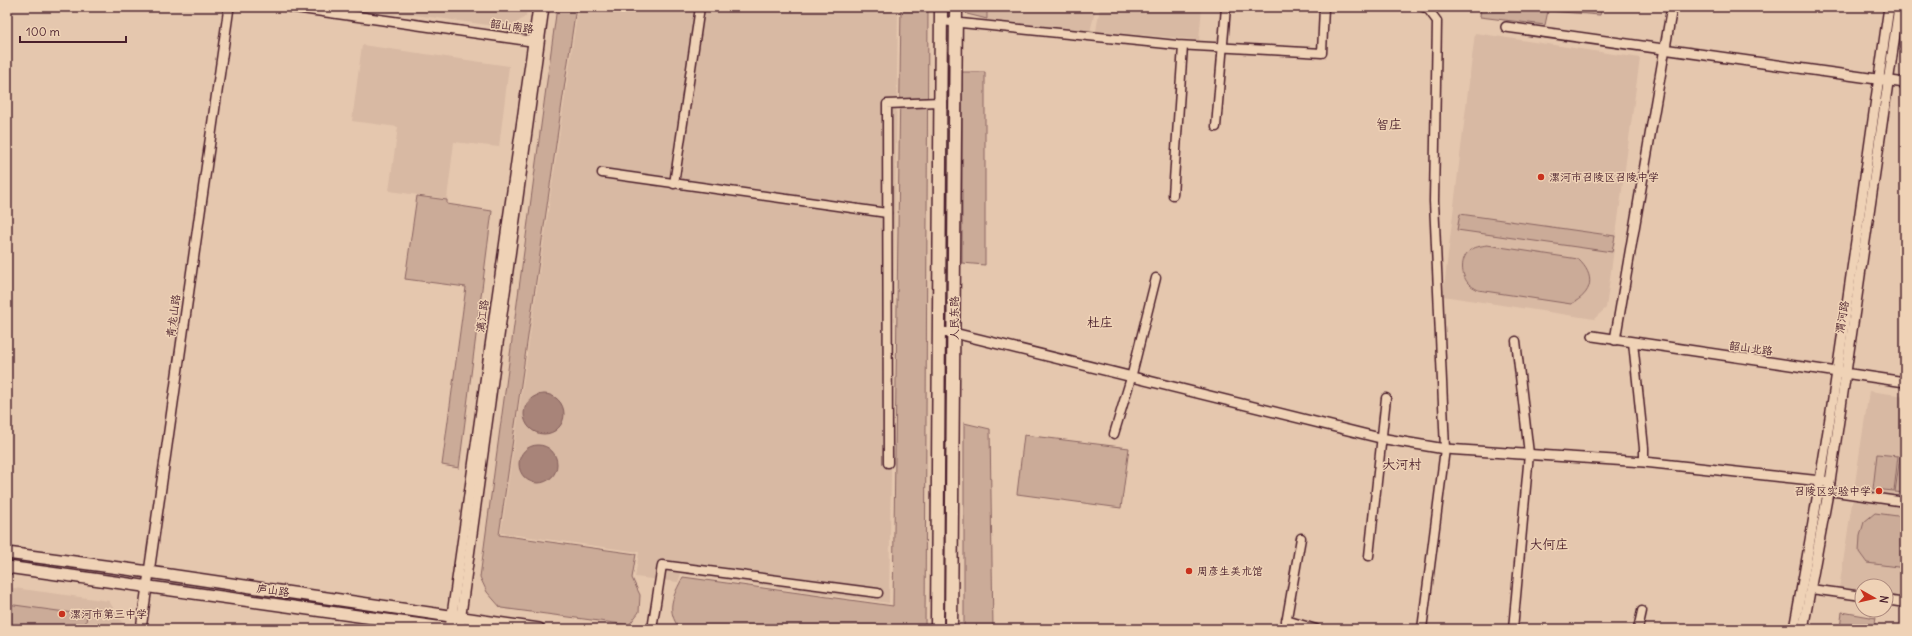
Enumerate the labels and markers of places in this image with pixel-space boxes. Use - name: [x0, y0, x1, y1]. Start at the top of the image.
- place label: 漯河市召陵区召陵中学: [1549, 170, 1659, 184]
- marker: 漯河市召陵区召陵中学: [1536, 172, 1546, 182]
- place label: 召陵区实验中学: [1794, 484, 1871, 498]
- marker: 召陵区实验中学: [1874, 486, 1884, 496]
- place label: 周彦生美术馆: [1197, 564, 1263, 578]
- marker: 周彦生美术馆: [1184, 566, 1194, 576]
- place label: 漯河市第三中学: [70, 607, 147, 621]
- marker: 漯河市第三中学: [57, 609, 67, 619]

